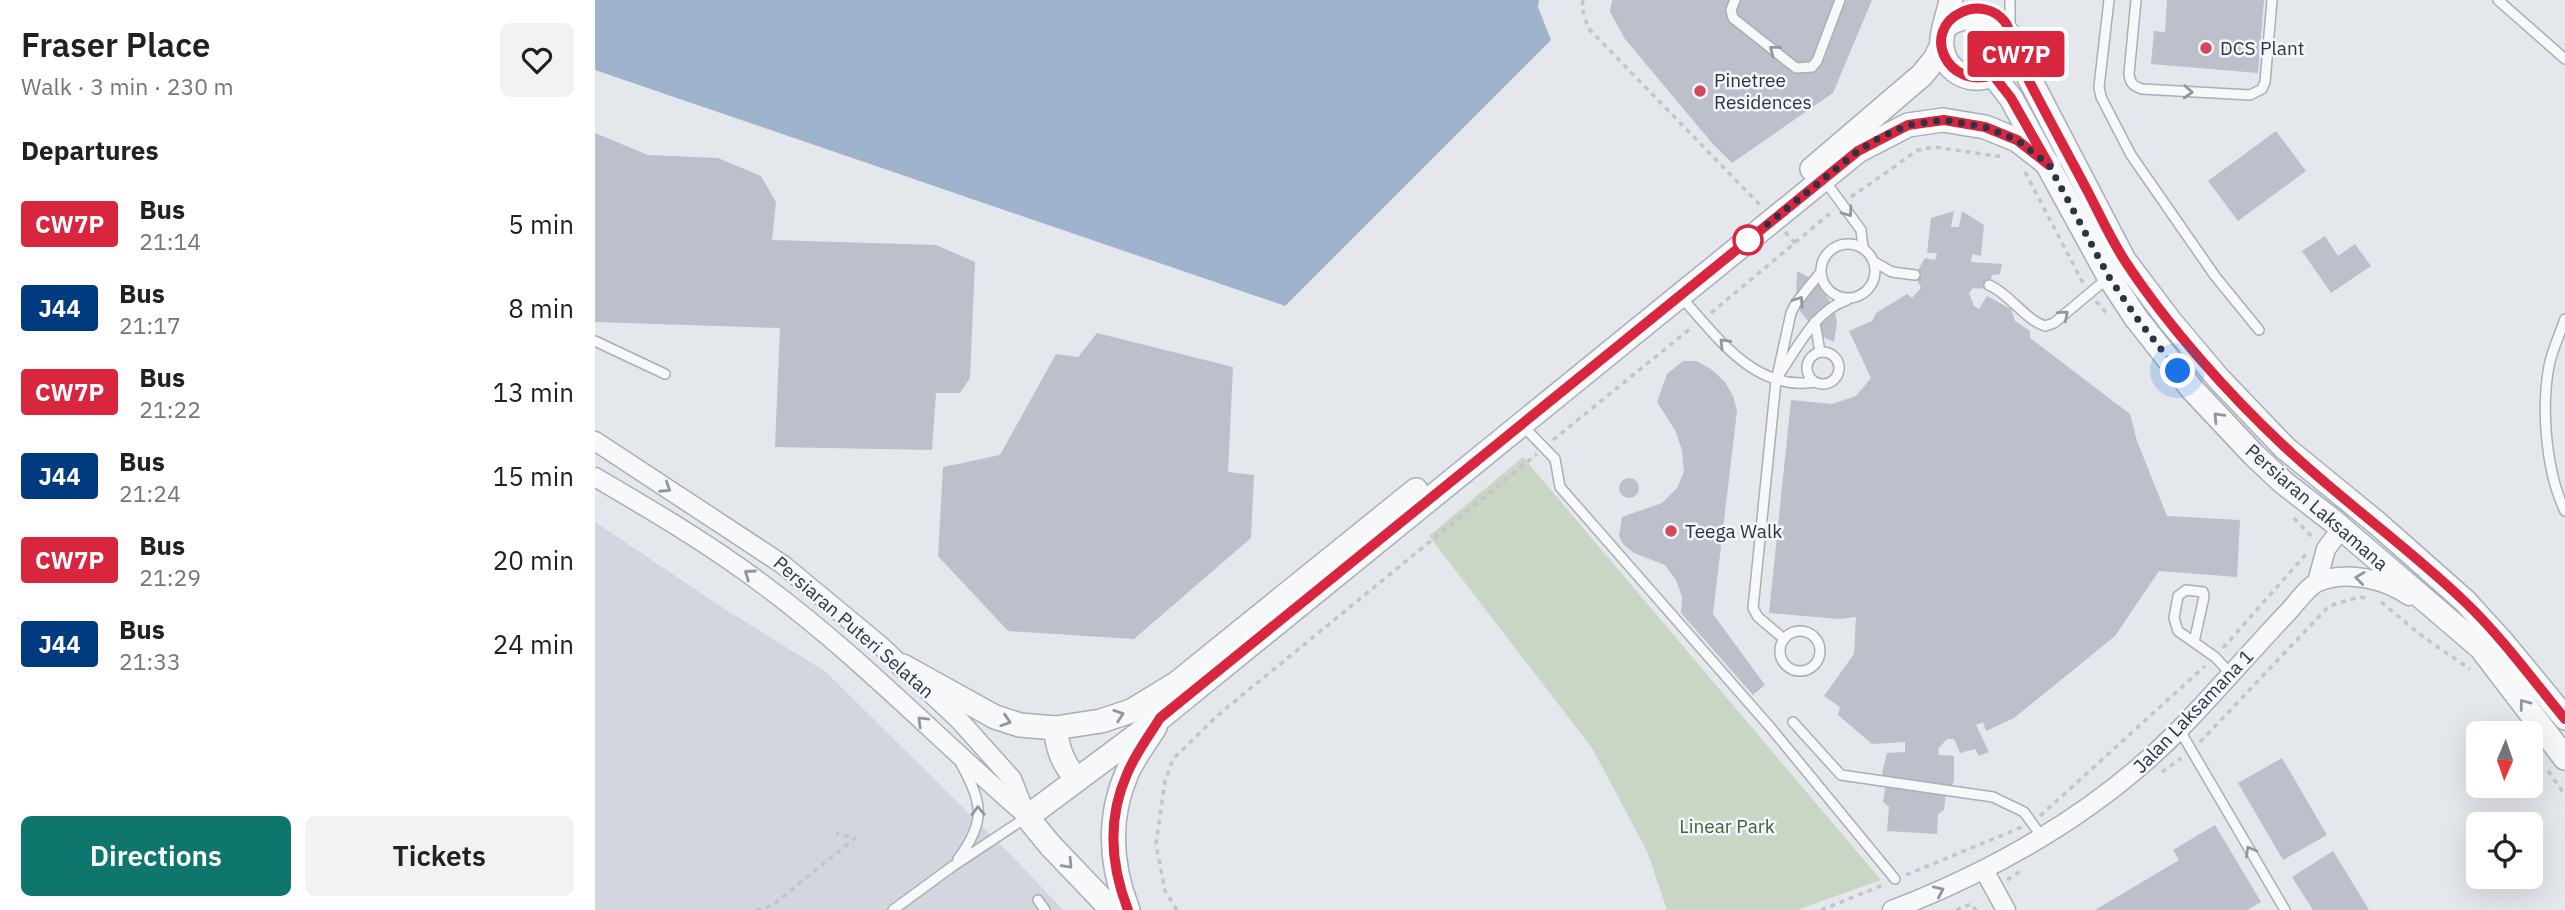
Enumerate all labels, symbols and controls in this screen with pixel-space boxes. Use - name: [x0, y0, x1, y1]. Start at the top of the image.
- text: Fraser Place: [21, 23, 210, 66]
- button: heart: [500, 23, 574, 97]
- line badge: CW7P: [1967, 31, 2065, 77]
- place label: DCS Plant: [2220, 36, 2304, 60]
- text: CW7P: [1981, 38, 2051, 70]
- marker: DCS Plant: [2198, 40, 2214, 56]
- one-way arrow: [1769, 46, 1782, 59]
- place label: Pinetree Residences: [1714, 68, 1812, 114]
- text: Walk · 3 min · 230 m: [21, 71, 234, 101]
- marker: Pinetree Residences: [1692, 83, 1708, 99]
- one-way arrow: [2182, 84, 2193, 99]
- text: Departures: [21, 133, 159, 167]
- text: Bus: [139, 192, 185, 226]
- one-way arrow: [1840, 204, 1852, 217]
- text: 5 min: [508, 207, 574, 241]
- text: CW7P: [35, 208, 104, 240]
- unlabelled marker: [1733, 225, 1763, 255]
- text: 21:14: [139, 226, 201, 256]
- text: Bus: [119, 276, 165, 310]
- text: 8 min: [508, 291, 574, 325]
- text: J44: [38, 292, 81, 324]
- one-way arrow: [1791, 296, 1803, 309]
- text: 21:17: [119, 310, 181, 340]
- one-way arrow: [2055, 311, 2068, 323]
- one-way arrow: [1720, 338, 1733, 351]
- your location: [2160, 353, 2195, 388]
- text: Bus: [139, 360, 185, 394]
- text: 13 min: [493, 375, 574, 409]
- text: CW7P: [35, 376, 104, 408]
- text: 21:22: [139, 394, 201, 424]
- one-way arrow: [2214, 412, 2227, 425]
- street label: Persiaran Laksamana: [2241, 438, 2393, 576]
- text: Bus: [119, 444, 165, 478]
- text: 15 min: [493, 459, 574, 493]
- text: J44: [38, 460, 81, 492]
- text: 21:24: [119, 478, 181, 508]
- one-way arrow: [658, 479, 671, 492]
- place label: Teega Walk: [1685, 519, 1782, 543]
- marker: Teega Walk: [1663, 523, 1679, 539]
- text: Bus: [139, 528, 185, 562]
- text: 20 min: [493, 543, 574, 577]
- text: CW7P: [35, 544, 104, 576]
- street label: Persiaran Puteri Selatan: [769, 551, 939, 703]
- text: 21:29: [139, 562, 201, 592]
- one-way arrow: [744, 570, 757, 583]
- one-way arrow: [2354, 571, 2366, 586]
- text: Bus: [119, 612, 165, 646]
- text: 24 min: [493, 627, 574, 661]
- text: J44: [38, 628, 81, 660]
- street label: Jalan Laksamana 1: [2128, 644, 2258, 778]
- text: 21:33: [119, 646, 181, 676]
- one-way arrow: [2519, 699, 2532, 712]
- one-way arrow: [1113, 709, 1125, 723]
- one-way arrow: [999, 713, 1011, 727]
- one-way arrow: [918, 717, 931, 730]
- north arrow: [2466, 721, 2543, 798]
- map controls: [2466, 721, 2543, 889]
- one-way arrow: [970, 805, 985, 816]
- button: locate: [2466, 812, 2543, 889]
- park label: Linear Park: [1679, 814, 1775, 838]
- button: Directions: [21, 816, 291, 896]
- button: Tickets: [305, 816, 574, 896]
- one-way arrow: [2246, 846, 2259, 859]
- one-way arrow: [1060, 856, 1073, 869]
- one-way arrow: [1931, 885, 1944, 899]

